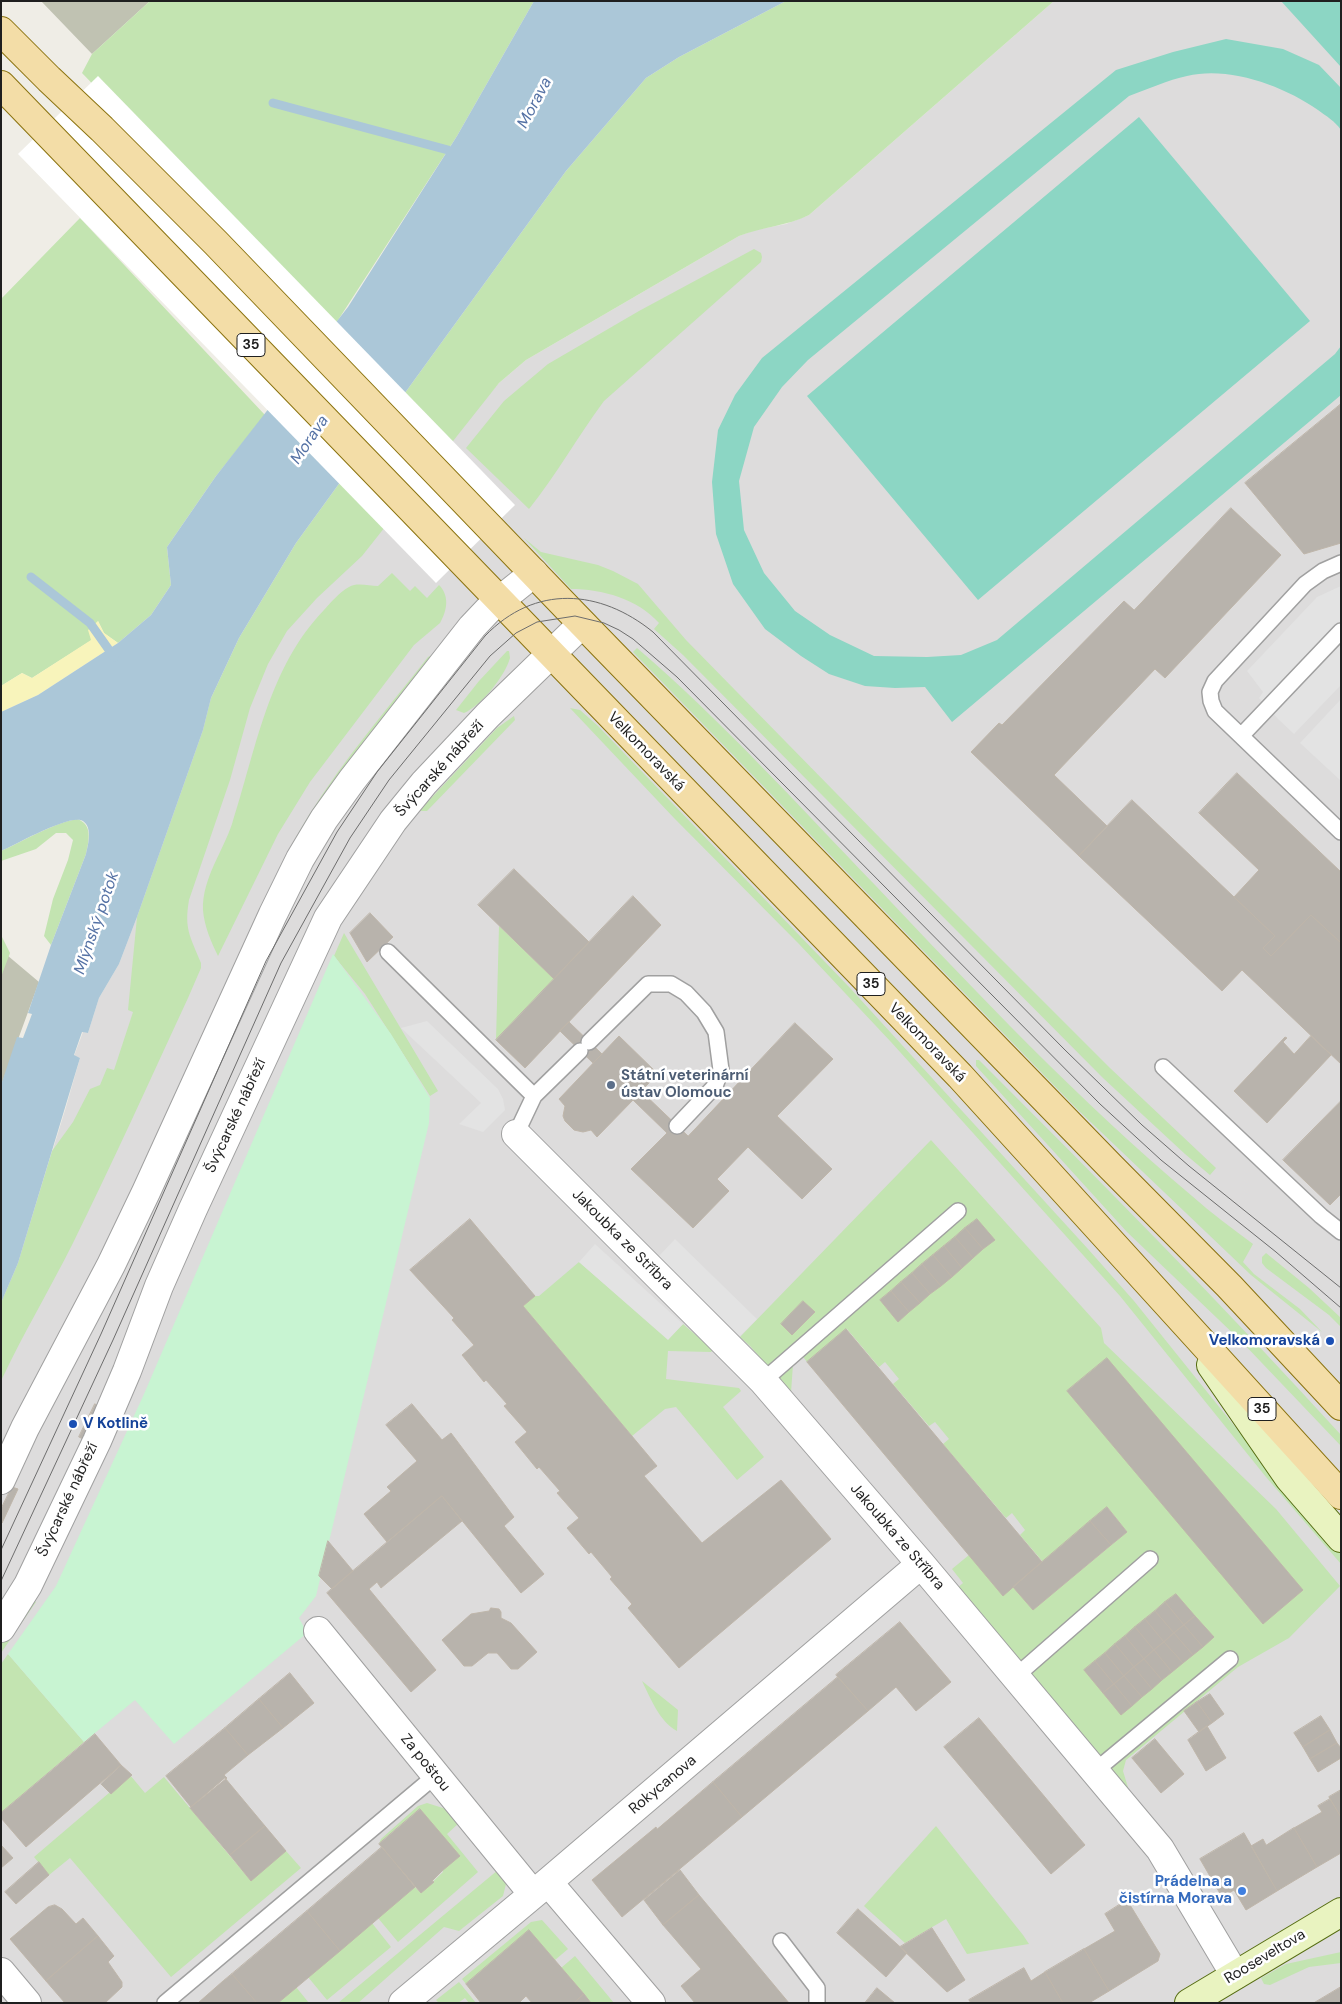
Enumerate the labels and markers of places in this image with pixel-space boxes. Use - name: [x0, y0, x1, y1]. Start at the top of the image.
- place label: Státní veterinární ústav Olomouc: [621, 1067, 749, 1102]
- marker: Státní veterinární ústav Olomouc: [605, 1079, 617, 1091]
- place label: Velkomoravská: [1209, 1332, 1320, 1350]
- marker: Velkomoravská: [1324, 1335, 1336, 1347]
- place label: V Kotlině: [83, 1415, 148, 1433]
- marker: V Kotlině: [67, 1418, 79, 1430]
- place label: Prádelna a čistírna Morava: [1119, 1873, 1232, 1908]
- marker: Prádelna a čistírna Morava: [1236, 1885, 1248, 1897]

